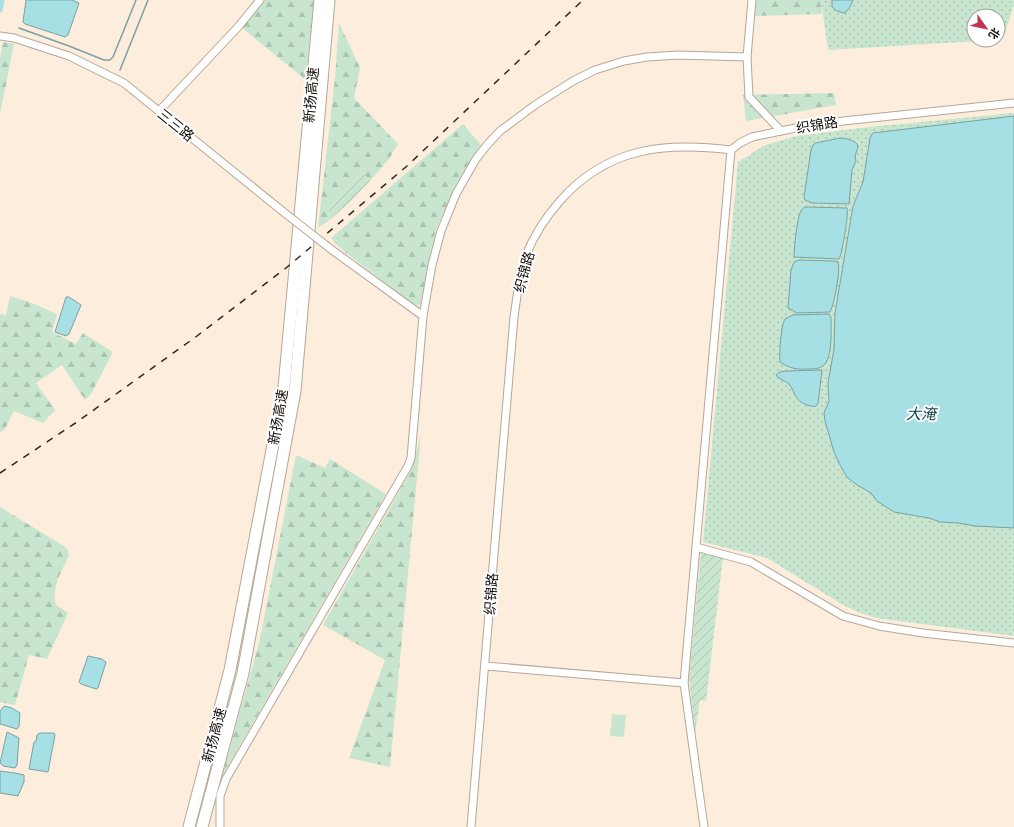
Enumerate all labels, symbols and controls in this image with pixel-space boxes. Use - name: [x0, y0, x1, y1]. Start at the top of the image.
- north arrow: [966, 8, 1006, 48]
- text: 北: [986, 25, 1005, 43]
- street label: 新扬高速: [298, 66, 322, 124]
- street label: 三三路: [154, 103, 199, 145]
- street label: 织锦路: [795, 111, 839, 137]
- street label: 织锦路: [508, 249, 538, 295]
- street label: 新扬高速: [262, 388, 292, 446]
- water label: 大淹: [906, 402, 939, 423]
- street label: 织锦路: [479, 572, 501, 616]
- street label: 新扬高速: [196, 705, 230, 764]

